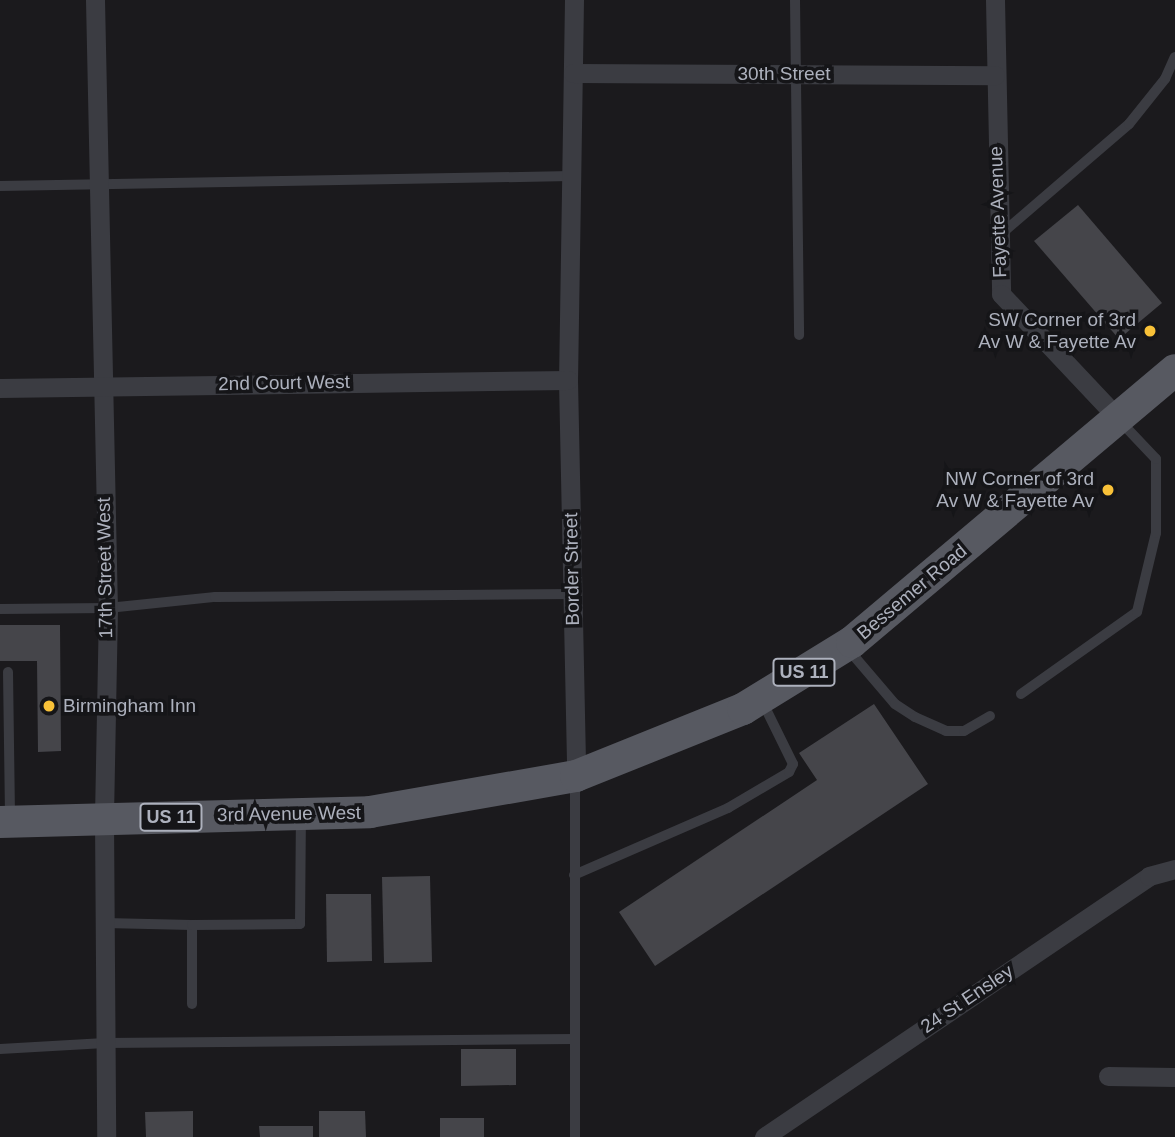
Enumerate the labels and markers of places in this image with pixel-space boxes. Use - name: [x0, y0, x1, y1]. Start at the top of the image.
- place label: SW Corner of 3rd Av W & Fayette Av: [977, 309, 1136, 353]
- marker: SW Corner of 3rd Av W & Fayette Av: [1142, 323, 1158, 339]
- place label: NW Corner of 3rd Av W & Fayette Av: [935, 468, 1094, 512]
- marker: NW Corner of 3rd Av W & Fayette Av: [1100, 482, 1116, 498]
- place label: Birmingham Inn: [63, 695, 196, 717]
- marker: Birmingham Inn: [41, 698, 57, 714]

